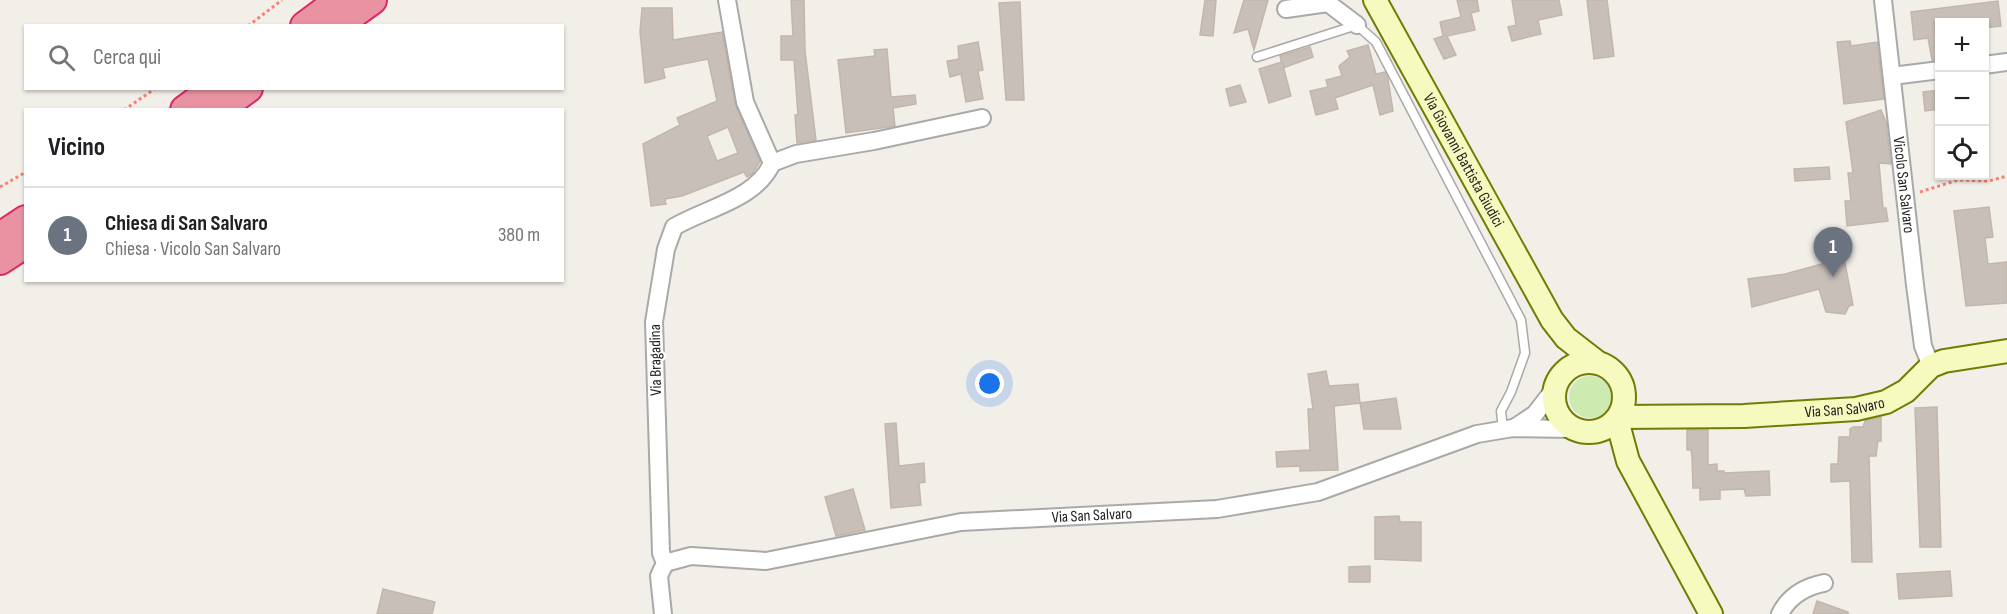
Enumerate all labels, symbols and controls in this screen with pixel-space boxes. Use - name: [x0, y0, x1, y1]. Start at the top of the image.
- map controls: [1935, 18, 1989, 180]
- button: +: [1935, 18, 1989, 72]
- search box: [24, 24, 564, 90]
- icon: search: [45, 41, 78, 74]
- text: Cerca qui: [93, 44, 161, 71]
- button: −: [1935, 72, 1989, 126]
- street label: Via Giovanni Battista Giudici: [1419, 90, 1508, 230]
- button: locate: [1935, 126, 1989, 180]
- text: Vicino: [48, 132, 105, 163]
- street label: Vicolo San Salvaro: [1889, 136, 1919, 234]
- text: Chiesa di San Salvaro: [105, 210, 268, 237]
- text: 1: [64, 223, 71, 247]
- text: 380 m: [498, 223, 540, 247]
- pin: 1: [1814, 228, 1852, 277]
- text: Chiesa · Vicolo San Salvaro: [105, 237, 281, 261]
- street label: Via Bragadina: [646, 324, 666, 396]
- your location: [975, 369, 1004, 398]
- street label: Via San Salvaro: [1804, 393, 1886, 422]
- street label: Via San Salvaro: [1051, 504, 1133, 527]

